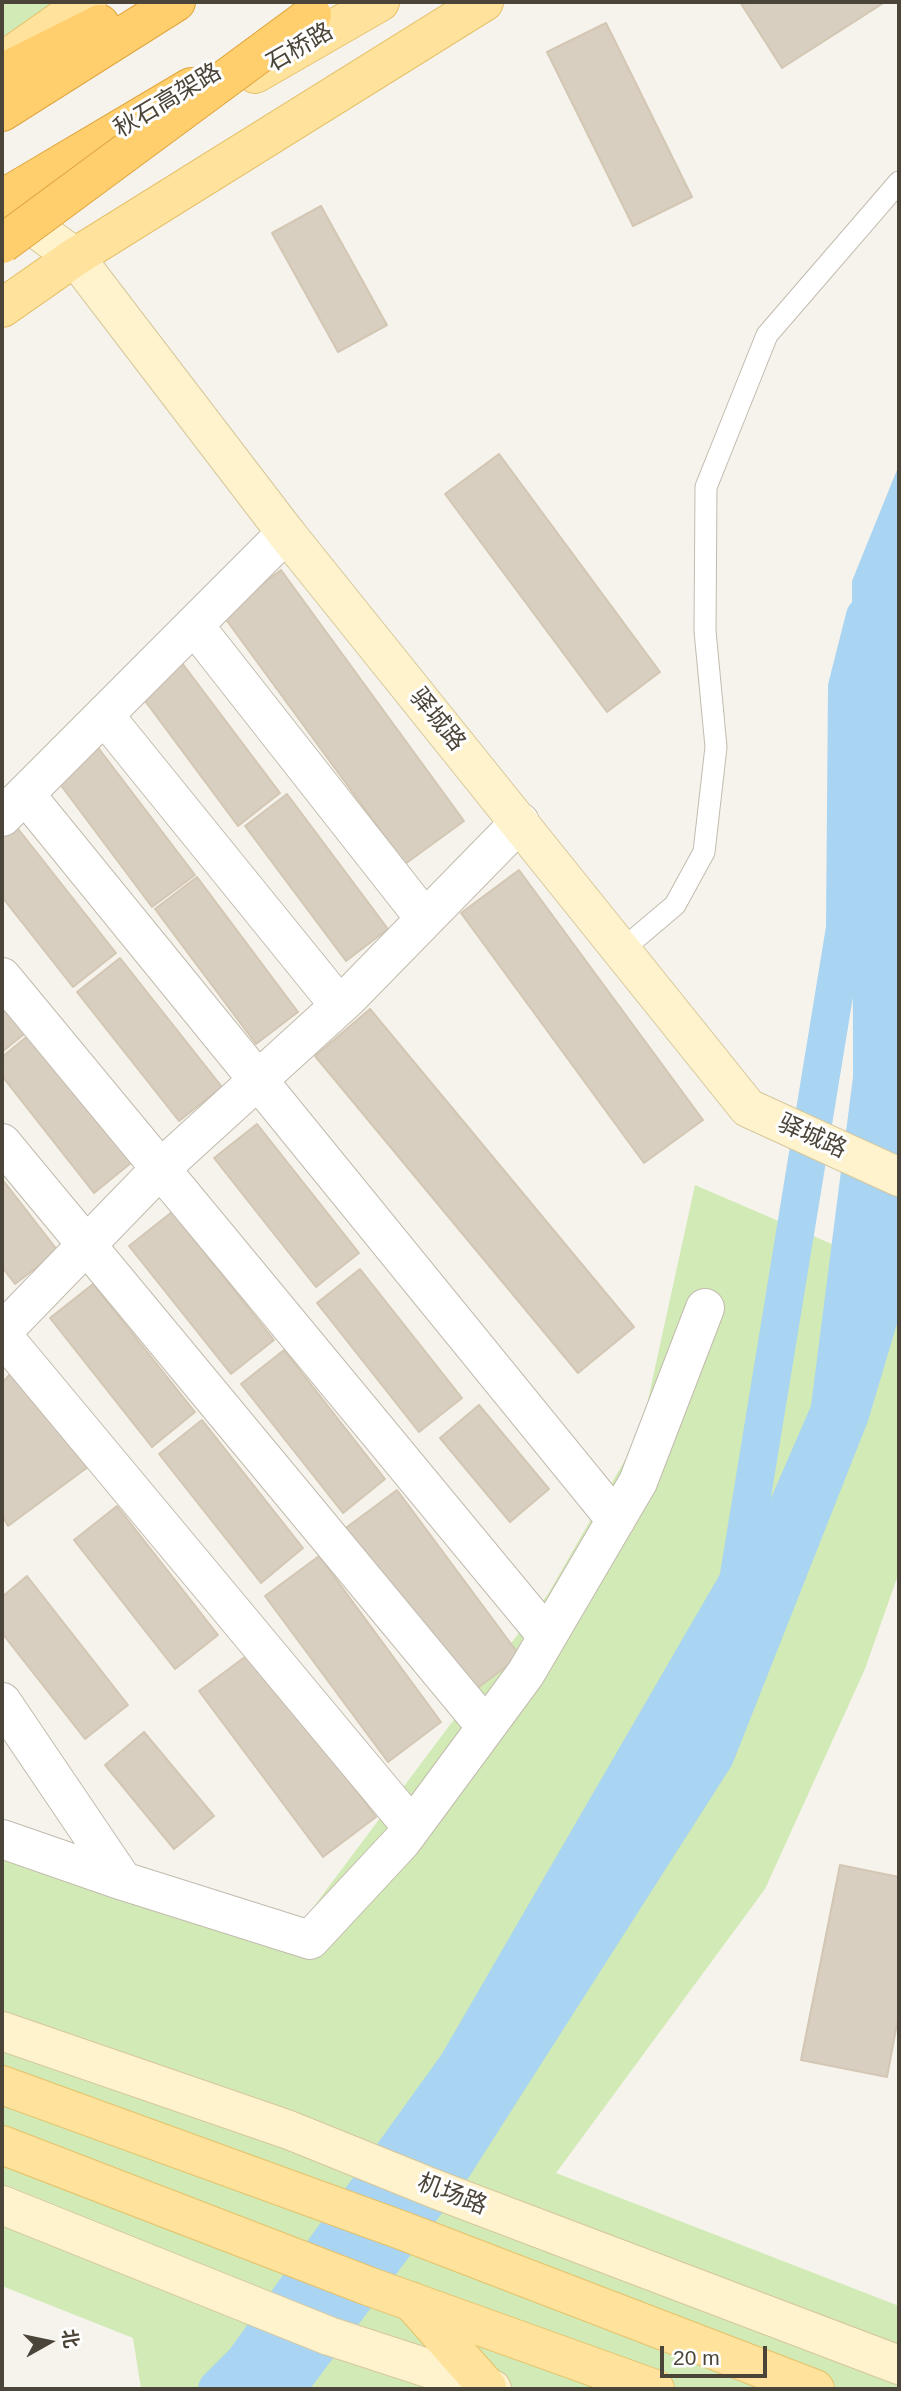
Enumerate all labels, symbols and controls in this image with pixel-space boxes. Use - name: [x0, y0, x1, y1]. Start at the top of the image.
- street label: 石桥路: [262, 18, 338, 78]
- street label: 秋石高架路: [109, 58, 227, 144]
- street label: 驿城路: [403, 683, 471, 757]
- street label: 驿城路: [773, 1109, 851, 1165]
- street label: 机场路: [413, 2169, 491, 2221]
- north arrow: [14, 2307, 84, 2377]
- text: 北: [58, 2328, 82, 2350]
- scale bar: [663, 2332, 770, 2376]
- text: 20 m: [673, 2346, 720, 2369]

